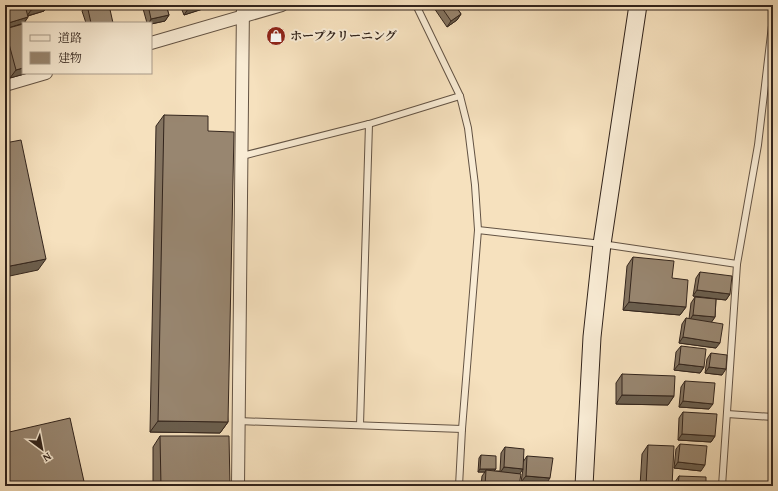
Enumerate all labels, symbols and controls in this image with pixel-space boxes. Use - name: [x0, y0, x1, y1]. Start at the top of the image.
- legend: [22, 22, 152, 74]
- shop icon: ホープクリーニング: [265, 25, 287, 47]
- place label: ホープクリーニング: [290, 27, 397, 44]
- text: 道路: [58, 29, 82, 46]
- text: 建物: [58, 49, 82, 66]
- north arrow: [22, 429, 62, 469]
- text: N: [39, 449, 55, 467]

